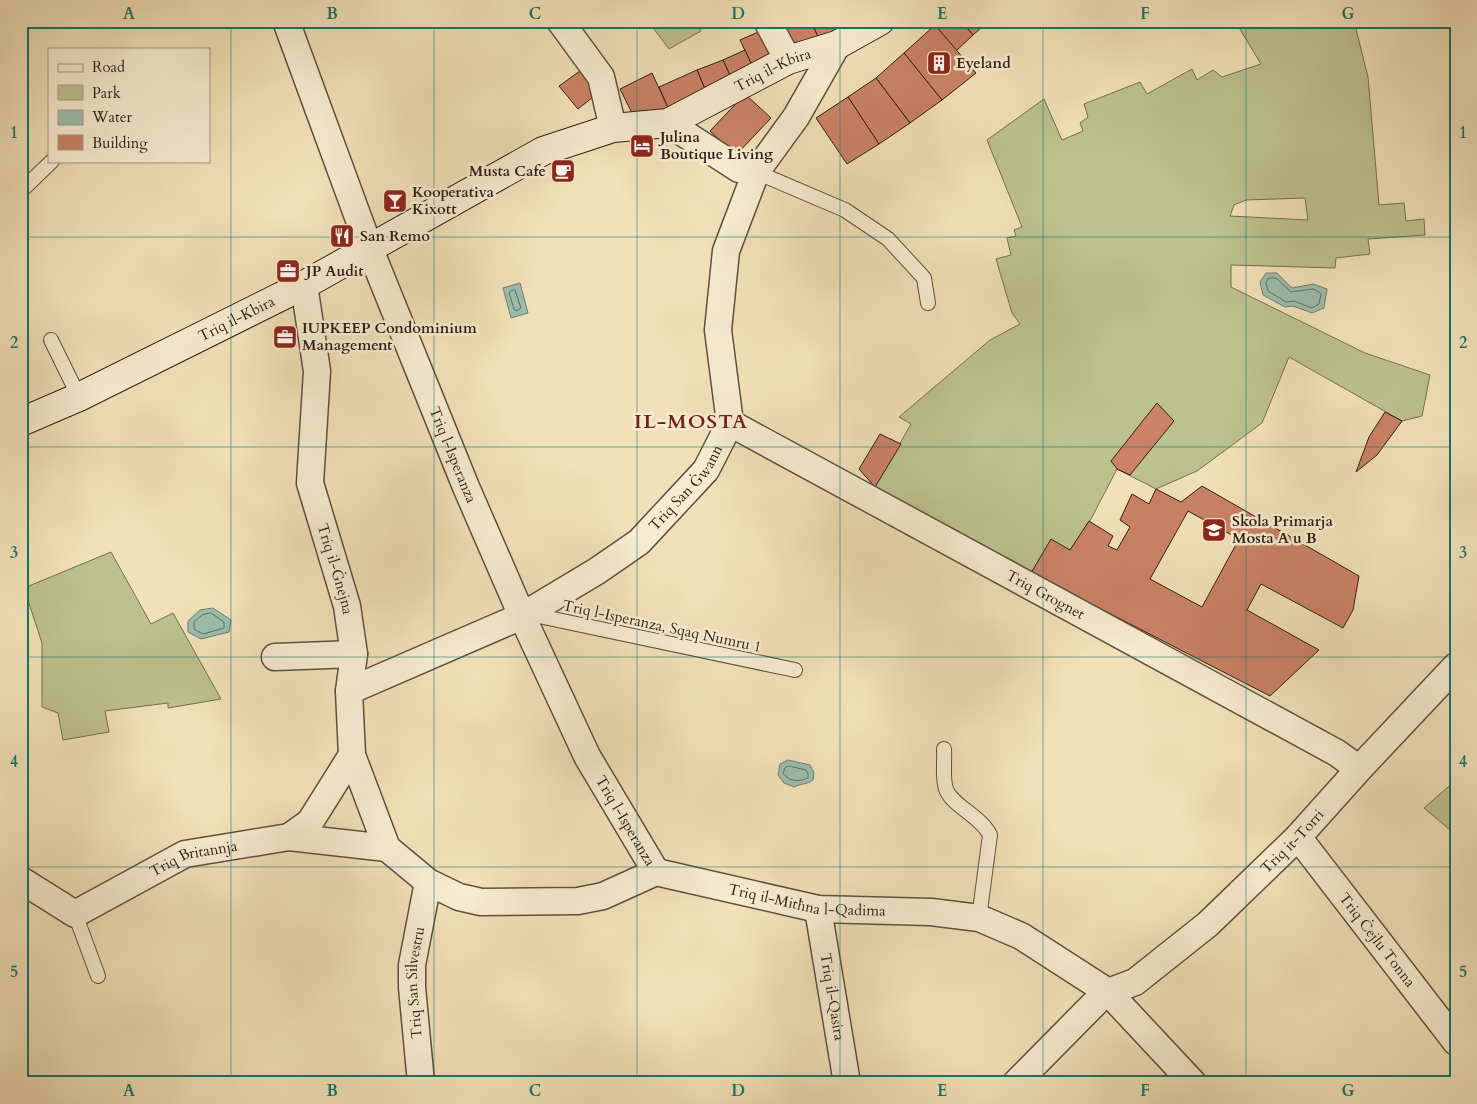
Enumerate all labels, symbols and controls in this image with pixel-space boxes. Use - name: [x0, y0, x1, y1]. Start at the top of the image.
- text: A: [123, 3, 135, 25]
- text: B: [326, 3, 338, 25]
- text: C: [529, 3, 541, 25]
- text: D: [731, 3, 745, 25]
- text: E: [937, 3, 947, 25]
- text: F: [1140, 3, 1150, 25]
- text: G: [1341, 3, 1355, 25]
- street label: Triq il-Kbira: [731, 43, 814, 96]
- legend: [48, 48, 210, 162]
- building icon: Eyeland: [926, 50, 952, 76]
- place label: Eyeland: [956, 53, 1011, 73]
- text: Road: [92, 57, 125, 77]
- text: Park: [92, 83, 121, 103]
- text: Water: [91, 107, 133, 127]
- text: 1: [10, 122, 18, 144]
- text: 1: [1459, 122, 1467, 144]
- place label: Julina Boutique Living: [658, 127, 773, 164]
- text: Building: [92, 133, 148, 153]
- hotel icon: Julina Boutique Living: [629, 133, 655, 159]
- cafe icon: Musta Cafe: [550, 158, 576, 184]
- place label: Musta Cafe: [469, 161, 546, 181]
- place label: Kooperativa Kixott: [412, 182, 495, 219]
- bar icon: Kooperativa Kixott: [382, 188, 408, 214]
- restaurant icon: San Remo: [329, 223, 355, 249]
- place label: San Remo: [360, 226, 430, 246]
- office icon: JP Audit: [275, 258, 301, 284]
- place label: JP Audit: [304, 261, 364, 281]
- street label: Triq il-Kbira: [195, 291, 278, 346]
- place label: IUPKEEP Condominium Management: [302, 318, 477, 355]
- office icon: IUPKEEP Condominium Management: [272, 324, 298, 350]
- text: 2: [10, 332, 18, 354]
- text: 2: [1459, 332, 1467, 354]
- street label: Triq l-Isperanza: [425, 404, 482, 506]
- district label: IL-MOSTA: [634, 408, 748, 435]
- street label: Triq San Ġwann: [644, 441, 727, 535]
- place label: Skola Primarja Mosta A u B: [1232, 511, 1333, 548]
- school or university icon: Skola Primarja Mosta A u B: [1201, 517, 1227, 543]
- street label: Triq il-Ġnejna: [313, 521, 358, 616]
- text: 3: [10, 542, 18, 564]
- text: 3: [1459, 542, 1467, 564]
- street label: Triq Grognet: [1003, 565, 1089, 624]
- street label: Triq l-Isperanza, Sqaq Numru 1: [561, 595, 763, 657]
- text: 4: [10, 751, 18, 773]
- text: 4: [1459, 751, 1467, 773]
- street label: Triq l-Isperanza: [591, 772, 660, 870]
- street label: Triq it-Torri: [1256, 805, 1328, 878]
- street label: Triq Britannja: [146, 836, 239, 881]
- street label: Triq il-Mitħna l-Qadima: [726, 879, 886, 921]
- street label: Triq Ċejlu Tonna: [1335, 889, 1420, 992]
- street label: Triq San Silvestru: [402, 925, 429, 1040]
- street label: Triq il-Qasira: [816, 952, 850, 1042]
- text: 5: [10, 961, 18, 983]
- text: 5: [1459, 961, 1467, 983]
- text: A: [123, 1080, 135, 1102]
- text: B: [326, 1080, 338, 1102]
- text: C: [529, 1080, 541, 1102]
- text: D: [731, 1080, 745, 1102]
- text: E: [937, 1080, 947, 1102]
- text: F: [1140, 1080, 1150, 1102]
- text: G: [1341, 1080, 1355, 1102]

